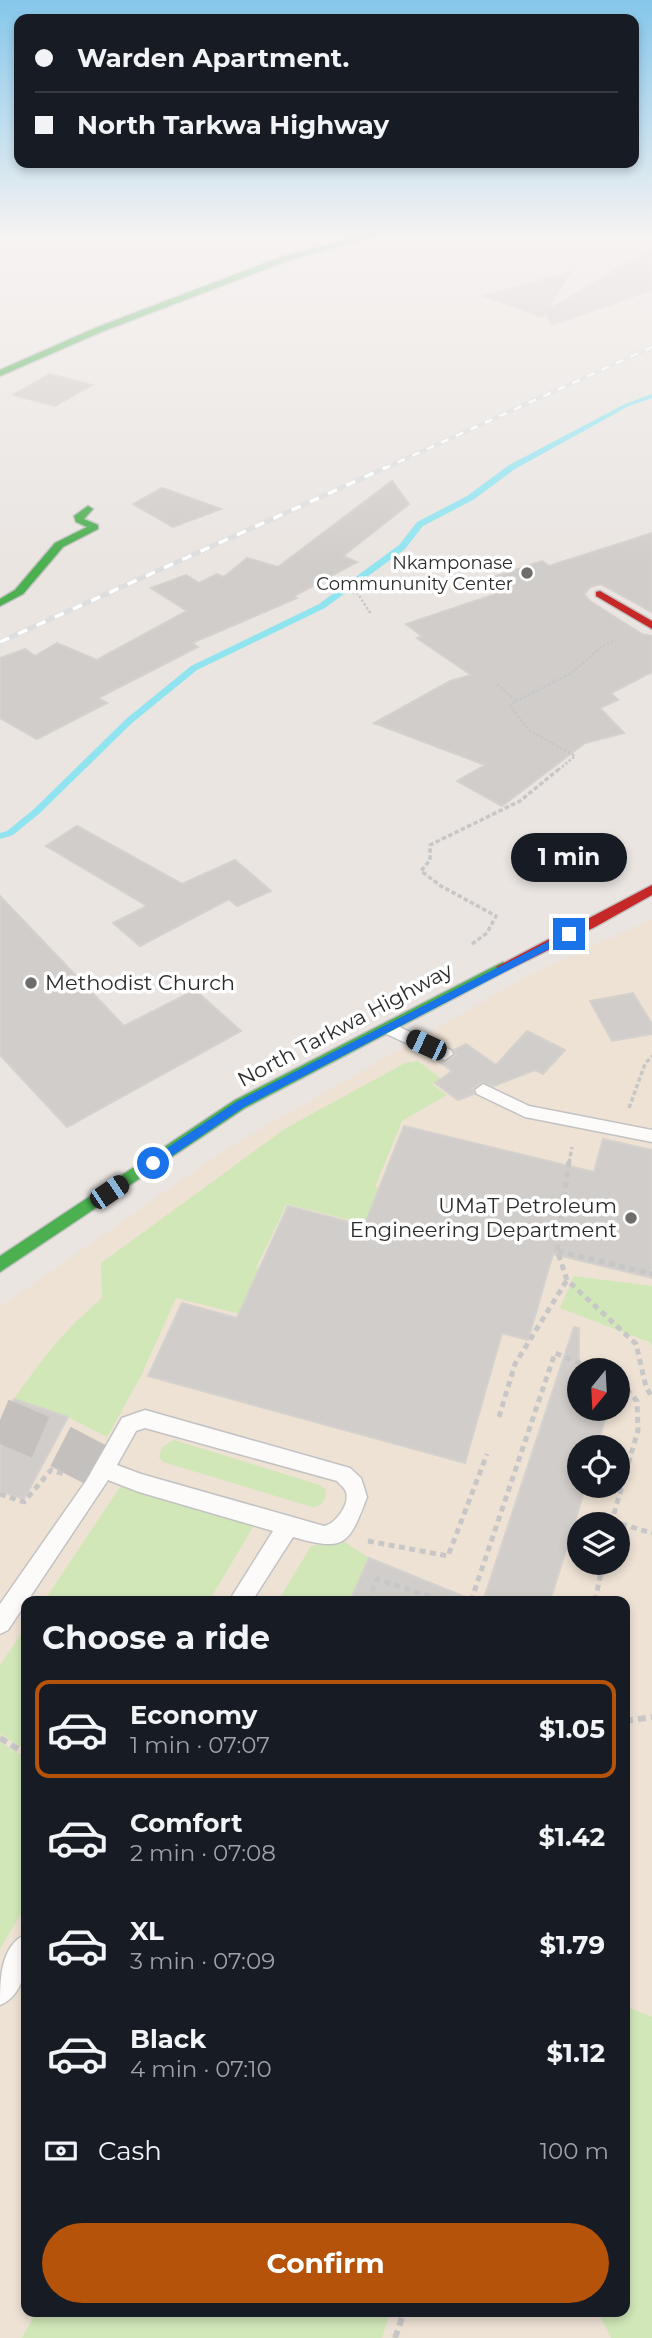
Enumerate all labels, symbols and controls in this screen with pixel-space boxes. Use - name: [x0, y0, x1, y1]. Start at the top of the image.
- text: Warden Apartment.: [77, 42, 349, 74]
- text: North Tarkwa Highway: [77, 109, 389, 141]
- place label: Nkamponase Commununity Center: [316, 552, 513, 595]
- marker: Nkamponase Commununity Center: [519, 565, 535, 581]
- callout: 1 min: [511, 832, 627, 881]
- text: 1 min: [538, 843, 600, 871]
- route end: [553, 918, 585, 950]
- street label: North Tarkwa Highway: [233, 957, 457, 1092]
- place label: Methodist Church: [45, 970, 235, 995]
- marker: Methodist Church: [23, 975, 39, 991]
- car: [403, 1027, 450, 1063]
- route start: [137, 1147, 169, 1179]
- car: [86, 1172, 133, 1212]
- place label: UMaT Petroleum Engineering Department: [350, 1193, 617, 1242]
- marker: UMaT Petroleum Engineering Department: [623, 1210, 639, 1226]
- north arrow: [567, 1358, 630, 1421]
- map controls: [567, 1358, 630, 1575]
- button: locate: [567, 1435, 630, 1498]
- button: layers: [567, 1512, 630, 1575]
- text: Choose a ride: [42, 1618, 270, 1657]
- icon: car: [46, 1698, 109, 1761]
- text: Economy: [130, 1699, 257, 1731]
- text: $1.05: [539, 1713, 605, 1745]
- text: 1 min · 07:07: [130, 1731, 270, 1759]
- icon: car: [46, 1806, 109, 1869]
- text: Comfort: [130, 1807, 242, 1839]
- text: $1.42: [538, 1821, 605, 1853]
- text: 2 min · 07:08: [130, 1839, 276, 1867]
- icon: car: [46, 1914, 109, 1977]
- text: XL: [130, 1915, 164, 1947]
- text: $1.79: [539, 1929, 605, 1961]
- text: 3 min · 07:09: [130, 1947, 275, 1975]
- icon: car: [46, 2022, 109, 2085]
- text: Black: [130, 2023, 206, 2055]
- text: $1.12: [547, 2037, 605, 2069]
- text: 4 min · 07:10: [130, 2055, 272, 2083]
- icon: cash: [42, 2132, 80, 2170]
- text: Cash: [98, 2135, 162, 2167]
- text: 100 m: [540, 2137, 609, 2165]
- button: Confirm: [42, 2223, 609, 2303]

